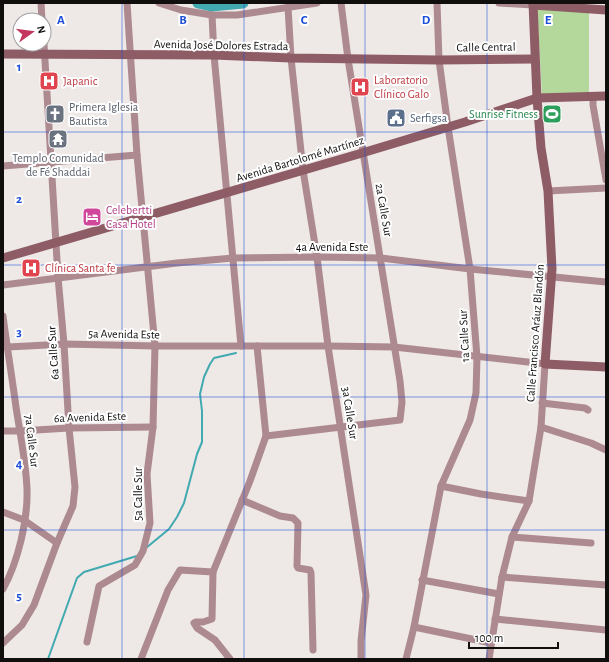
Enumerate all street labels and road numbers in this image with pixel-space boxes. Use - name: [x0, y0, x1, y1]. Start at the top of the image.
- street label: Avenida José Dolores Estrada: [154, 38, 289, 52]
- street label: Calle Central: [456, 40, 516, 54]
- street label: Avenida Bartolomé Martínez: [235, 134, 365, 184]
- street label: 2a Calle Sur: [373, 182, 395, 238]
- street label: 4a Avenida Este: [296, 241, 368, 253]
- street label: Calle Francisco Aráuz Blandón: [524, 264, 546, 402]
- street label: 1a Calle Sur: [457, 309, 471, 362]
- street label: 6a Calle Sur: [45, 326, 61, 380]
- street label: 5a Avenida Este: [88, 327, 160, 341]
- street label: 3a Calle Sur: [340, 386, 360, 440]
- street label: 6a Avenida Este: [54, 410, 126, 424]
- street label: 7a Calle Sur: [23, 414, 41, 468]
- street label: 5a Calle Sur: [132, 467, 144, 521]

